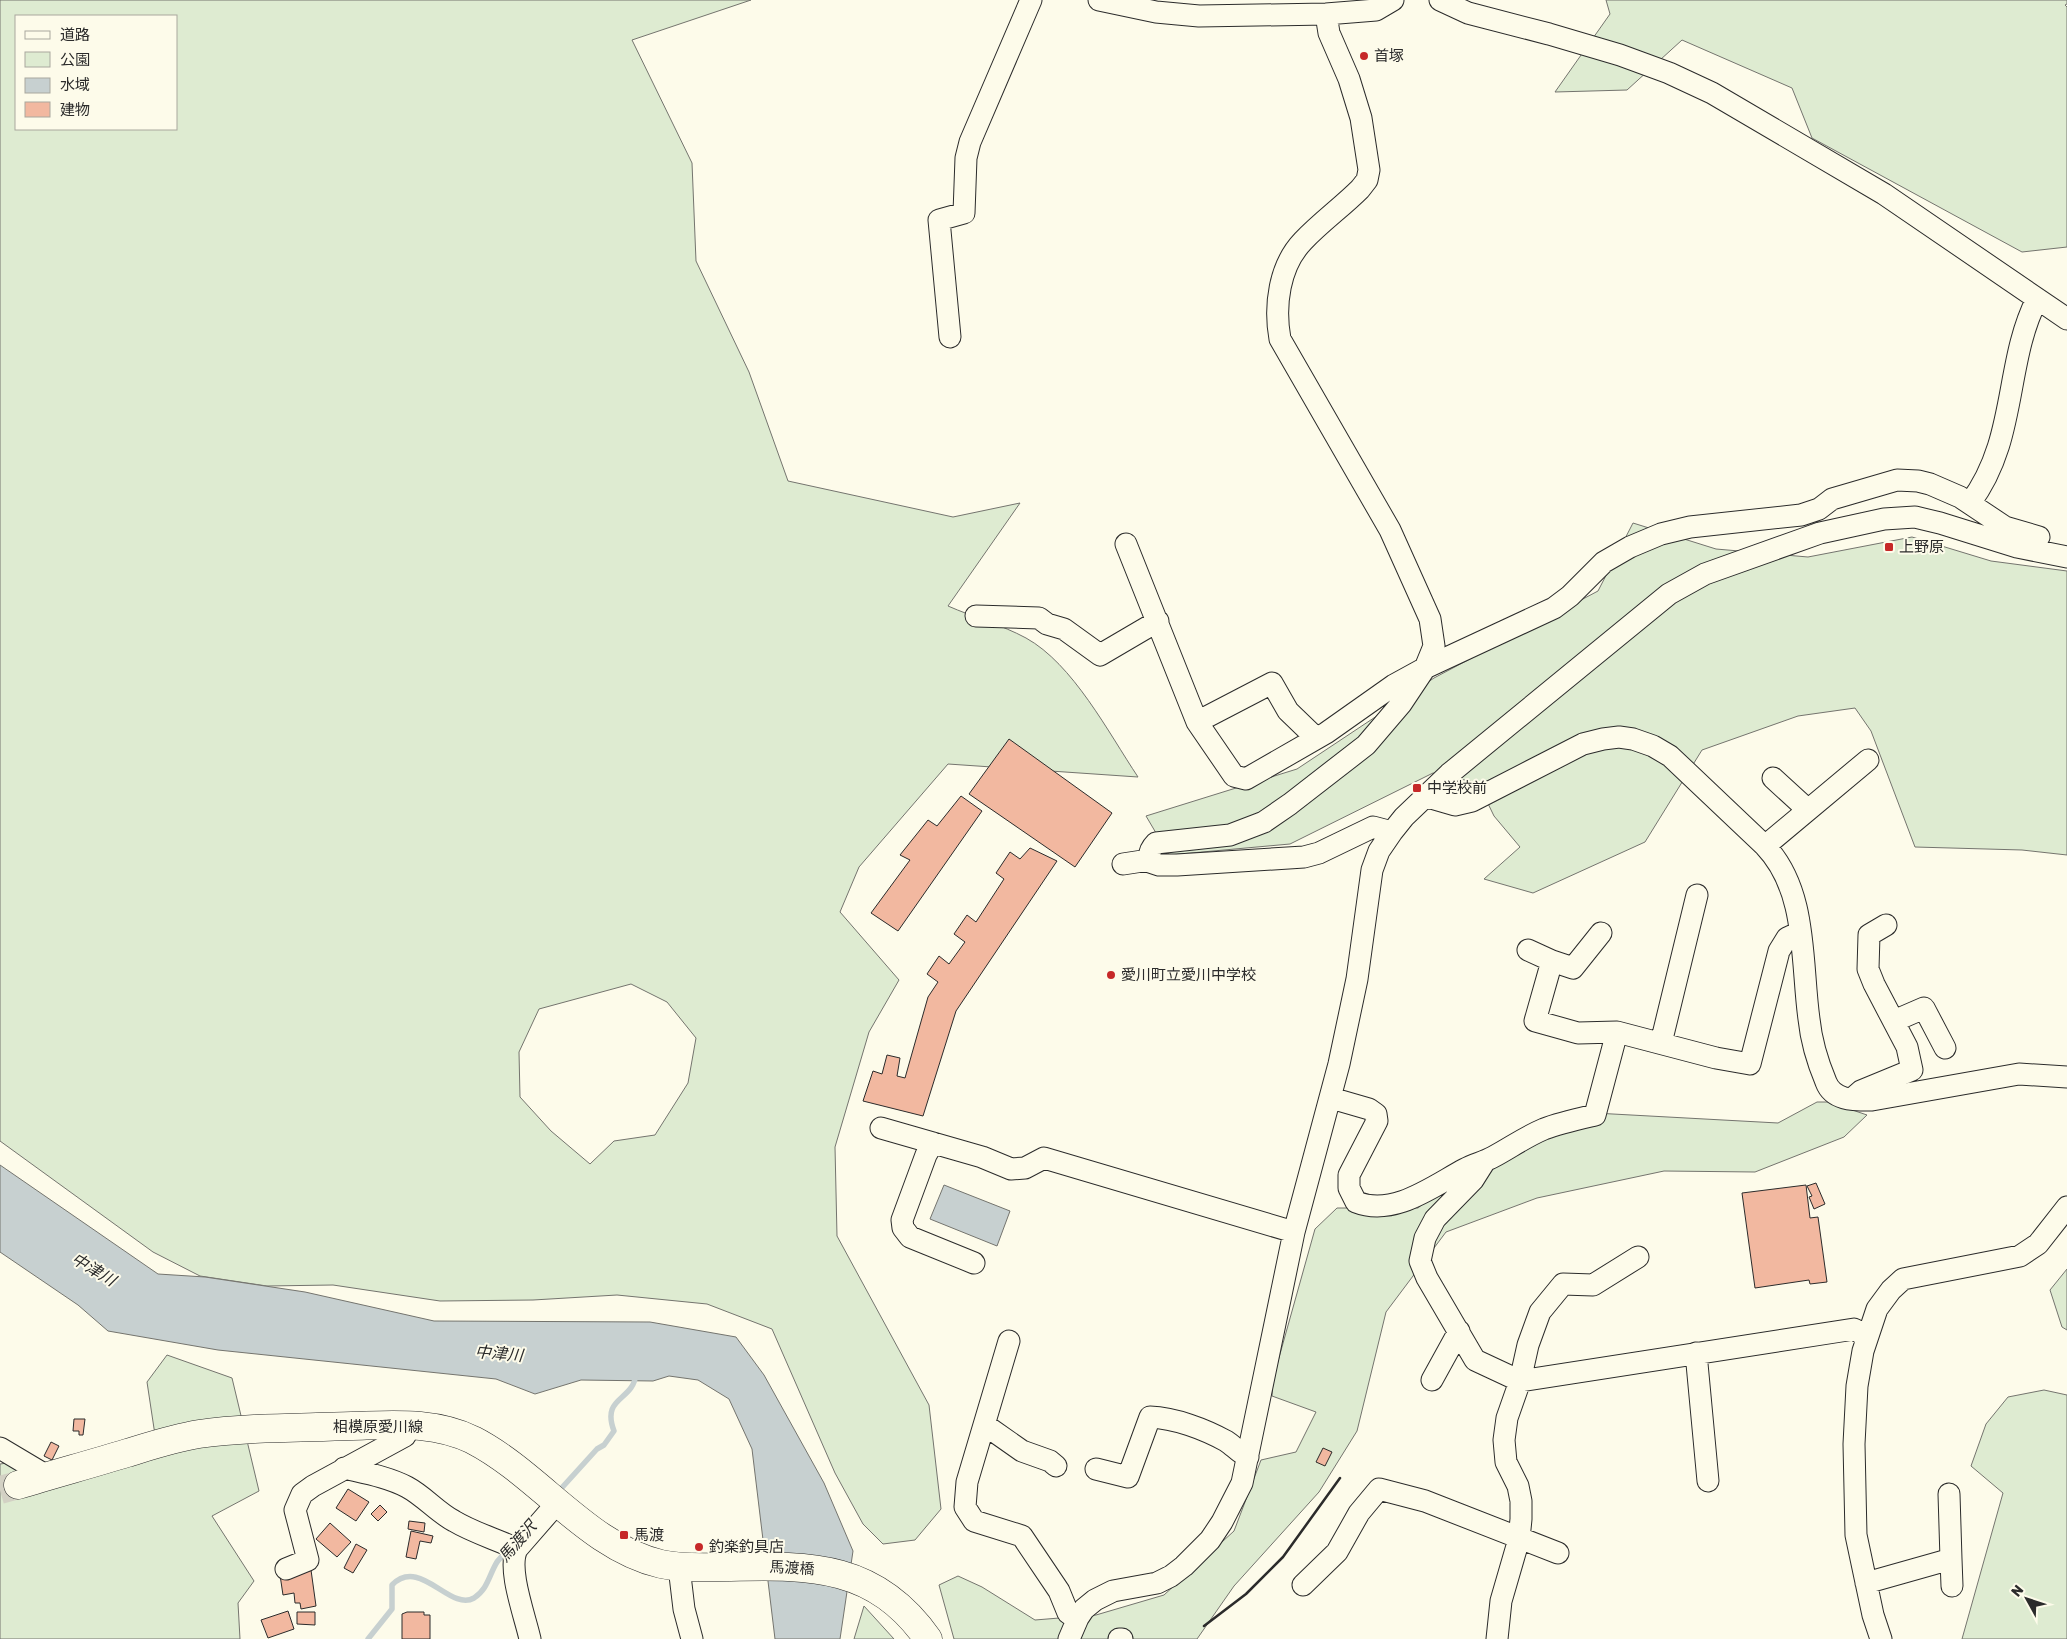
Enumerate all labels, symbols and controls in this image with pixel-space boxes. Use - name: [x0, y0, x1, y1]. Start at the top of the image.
- legend: [15, 15, 178, 130]
- text: 道路: [60, 26, 90, 44]
- place label: 首塚: [1374, 47, 1404, 65]
- marker: 首塚: [1358, 50, 1370, 62]
- text: 公園: [60, 51, 90, 69]
- text: 水域: [60, 76, 90, 94]
- text: 建物: [60, 101, 90, 119]
- place label: 上野原: [1899, 538, 1944, 556]
- marker: 上野原: [1883, 541, 1895, 553]
- place label: 中学校前: [1427, 779, 1487, 797]
- marker: 中学校前: [1411, 782, 1423, 794]
- place label: 愛川町立愛川中学校: [1121, 966, 1256, 984]
- marker: 愛川町立愛川中学校: [1105, 969, 1117, 981]
- water label: 中津川: [68, 1249, 121, 1291]
- water label: 中津川: [474, 1342, 526, 1365]
- street label: 相模原愛川線: [333, 1418, 423, 1436]
- water label: 馬渡沢: [494, 1515, 542, 1566]
- place label: 馬渡: [634, 1526, 664, 1544]
- marker: 馬渡: [618, 1529, 630, 1541]
- place label: 釣楽釣具店: [709, 1538, 784, 1556]
- marker: 釣楽釣具店: [693, 1541, 705, 1553]
- street label: 馬渡橋: [769, 1558, 815, 1578]
- north arrow: [2002, 1574, 2052, 1624]
- text: N: [2008, 1582, 2027, 1600]

